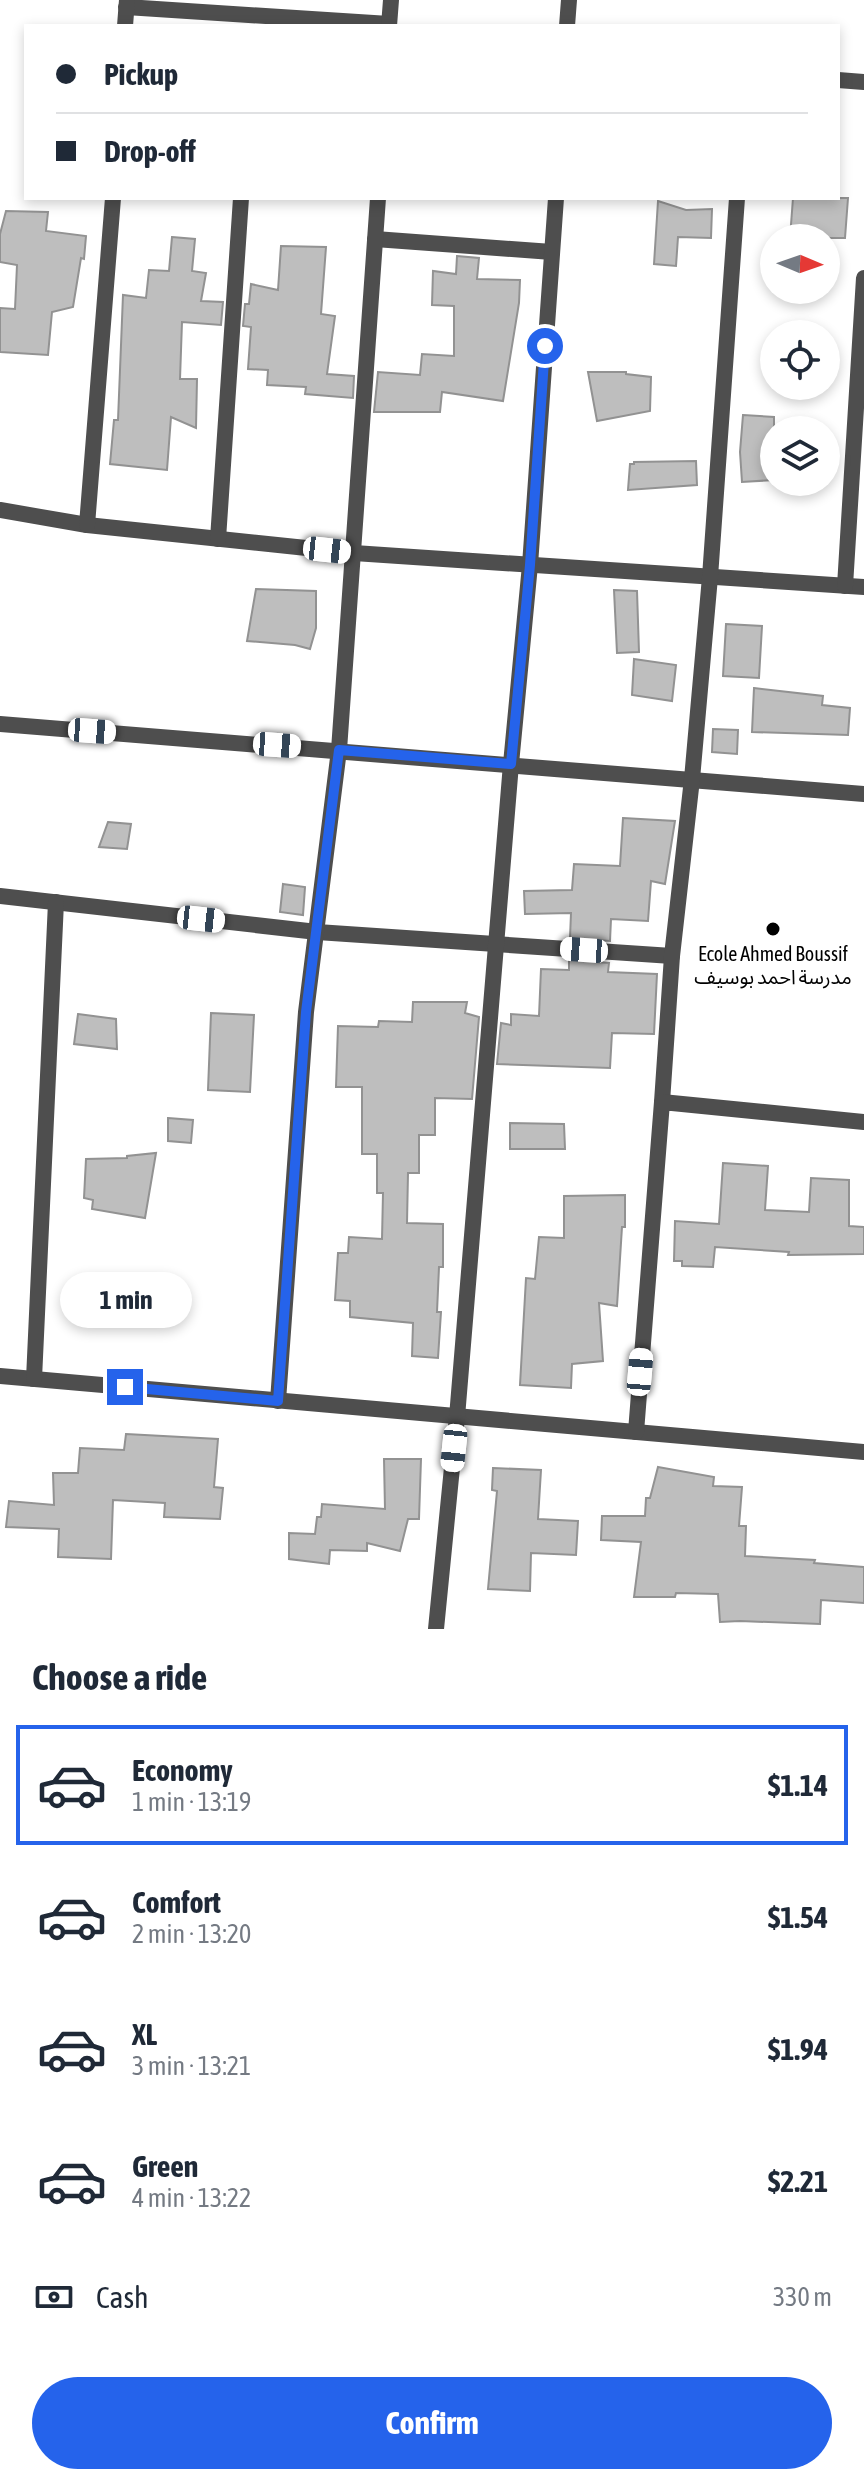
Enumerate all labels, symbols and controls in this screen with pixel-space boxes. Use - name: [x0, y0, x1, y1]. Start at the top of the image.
- text: Pickup: [104, 57, 178, 91]
- text: Drop-off: [104, 134, 196, 168]
- north arrow: [760, 224, 840, 304]
- map controls: [760, 224, 840, 496]
- button: locate: [760, 320, 840, 400]
- route start: [527, 328, 563, 364]
- button: layers: [760, 416, 840, 496]
- car: [302, 536, 352, 564]
- car: [67, 717, 117, 745]
- car: [252, 731, 302, 759]
- car: [176, 905, 226, 933]
- marker: Ecole Ahmed Boussif مدرسة احمد بوسيف: [764, 920, 782, 938]
- car: [559, 936, 609, 964]
- place label: Ecole Ahmed Boussif مدرسة احمد بوسيف: [694, 942, 852, 989]
- callout: 1 min: [59, 1271, 191, 1327]
- text: 1 min: [99, 1285, 153, 1315]
- car: [626, 1347, 654, 1397]
- route end: [107, 1369, 143, 1405]
- car: [440, 1423, 468, 1473]
- text: Choose a ride: [32, 1656, 207, 1698]
- icon: car: [36, 1749, 108, 1821]
- text: Economy: [132, 1753, 233, 1787]
- text: $1.14: [768, 1768, 828, 1802]
- text: 1 min · 13:19: [132, 1787, 251, 1817]
- icon: car: [36, 1881, 108, 1953]
- text: Comfort: [132, 1885, 221, 1919]
- text: $1.54: [768, 1900, 828, 1934]
- text: 2 min · 13:20: [132, 1919, 251, 1949]
- icon: car: [36, 2013, 108, 2085]
- text: XL: [132, 2017, 157, 2051]
- text: $1.94: [768, 2032, 828, 2066]
- text: 3 min · 13:21: [132, 2051, 251, 2081]
- icon: car: [36, 2145, 108, 2217]
- text: Green: [132, 2149, 198, 2183]
- text: $2.21: [768, 2164, 828, 2198]
- text: 4 min · 13:22: [132, 2183, 251, 2213]
- icon: cash: [32, 2275, 76, 2319]
- text: Cash: [96, 2280, 149, 2314]
- text: 330 m: [773, 2282, 832, 2312]
- button: Confirm: [32, 2377, 832, 2469]

